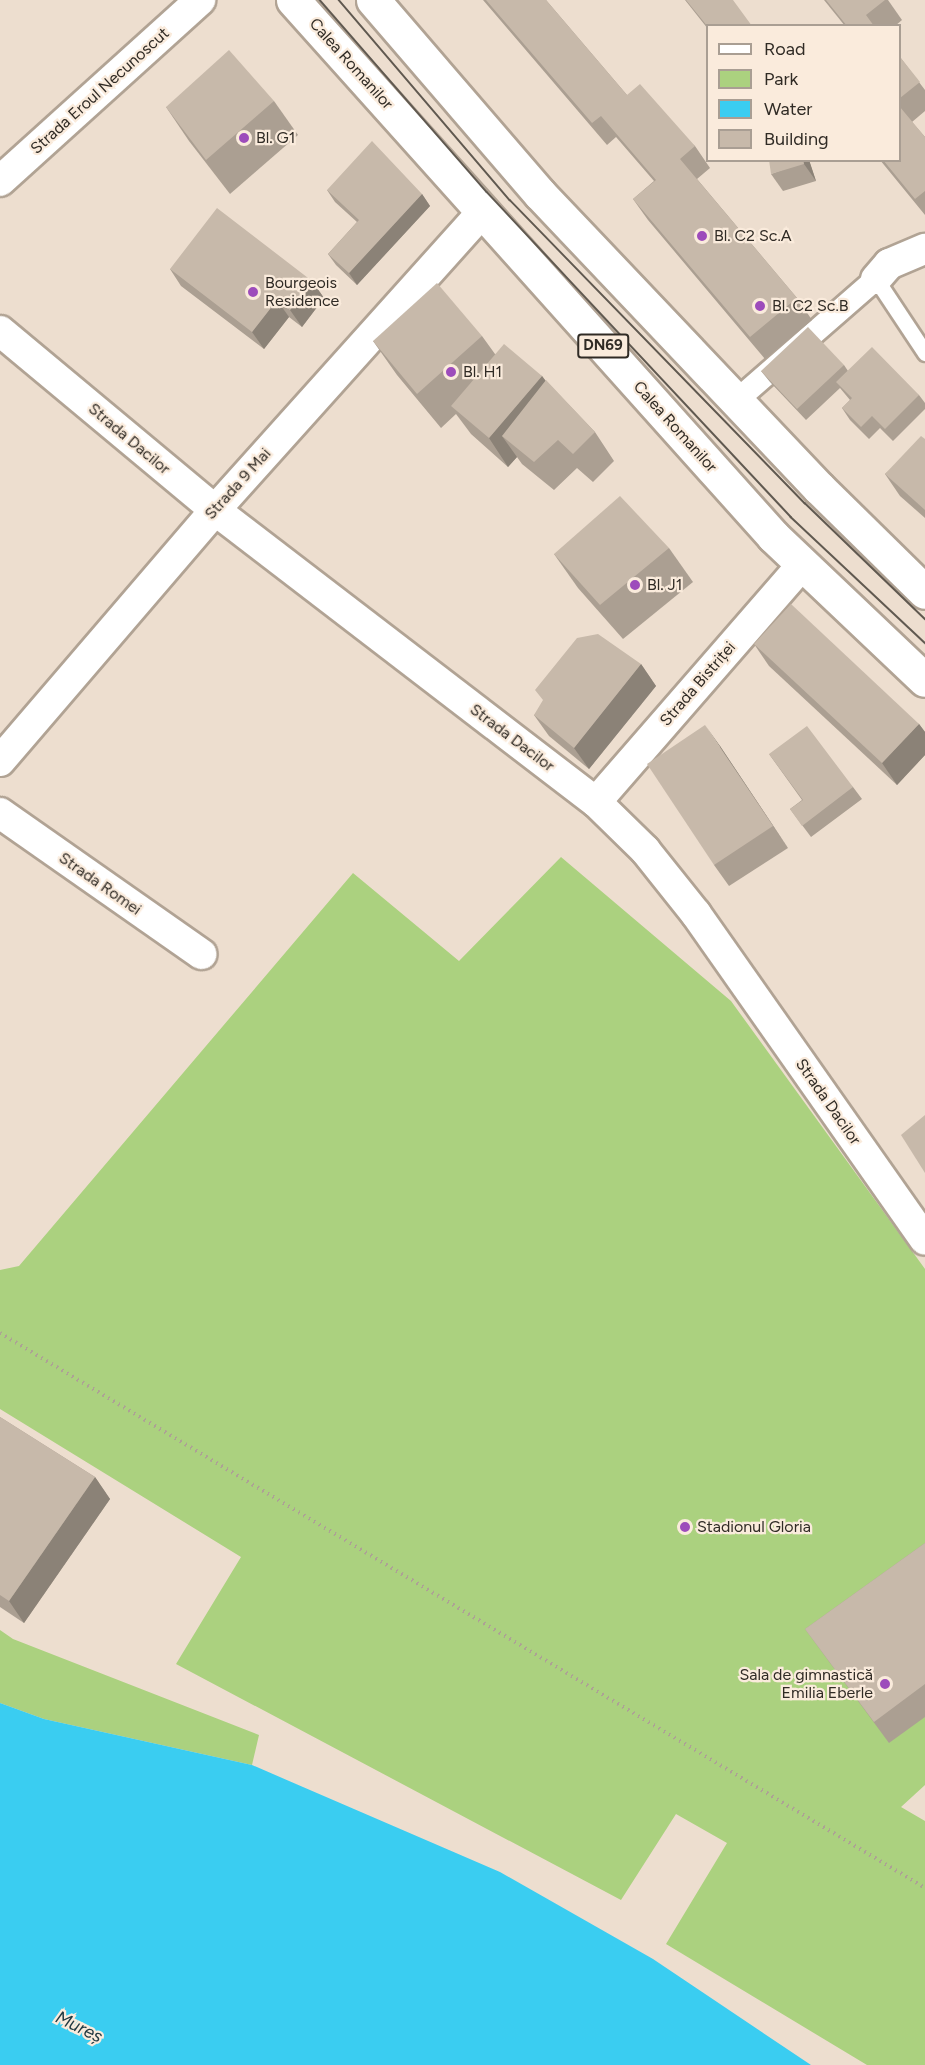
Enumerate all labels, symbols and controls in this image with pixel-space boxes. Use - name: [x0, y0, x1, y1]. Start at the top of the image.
- street label: Calea Romanilor: [305, 14, 397, 114]
- street label: Strada Eroul Necunoscut: [27, 24, 173, 158]
- legend: [706, 24, 901, 162]
- text: Road: [764, 38, 805, 60]
- text: Park: [764, 68, 798, 90]
- text: Water: [764, 98, 812, 120]
- place label: Bl. G1: [256, 128, 295, 148]
- text: Building: [764, 128, 829, 150]
- marker: Bl. G1: [237, 131, 251, 145]
- place label: Bl. C2 Sc.A: [714, 226, 792, 246]
- marker: Bl. C2 Sc.A: [695, 229, 709, 243]
- place label: Bourgeois Residence: [265, 273, 339, 311]
- marker: Bourgeois Residence: [246, 285, 260, 299]
- place label: Bl. C2 Sc.B: [772, 296, 849, 316]
- marker: Bl. C2 Sc.B: [753, 299, 767, 313]
- road number: DN69: [576, 334, 630, 358]
- place label: Bl. H1: [463, 362, 502, 382]
- marker: Bl. H1: [444, 365, 458, 379]
- street label: Calea Romanilor: [629, 377, 721, 477]
- street label: Strada Dacilor: [84, 399, 174, 479]
- street label: Strada 9 Mai: [201, 444, 275, 524]
- place label: Bl. J1: [647, 575, 682, 595]
- marker: Bl. J1: [628, 578, 642, 592]
- street label: Strada Bistriței: [656, 638, 740, 730]
- street label: Strada Dacilor: [466, 700, 558, 776]
- street label: Strada Romei: [55, 849, 145, 919]
- street label: Strada Dacilor: [791, 1055, 865, 1149]
- place label: Stadionul Gloria: [697, 1517, 811, 1537]
- marker: Stadionul Gloria: [678, 1520, 692, 1534]
- place label: Sala de gimnastică Emilia Eberle: [739, 1665, 873, 1703]
- marker: Sala de gimnastică Emilia Eberle: [878, 1677, 892, 1691]
- water label: Mureș: [52, 2006, 106, 2048]

